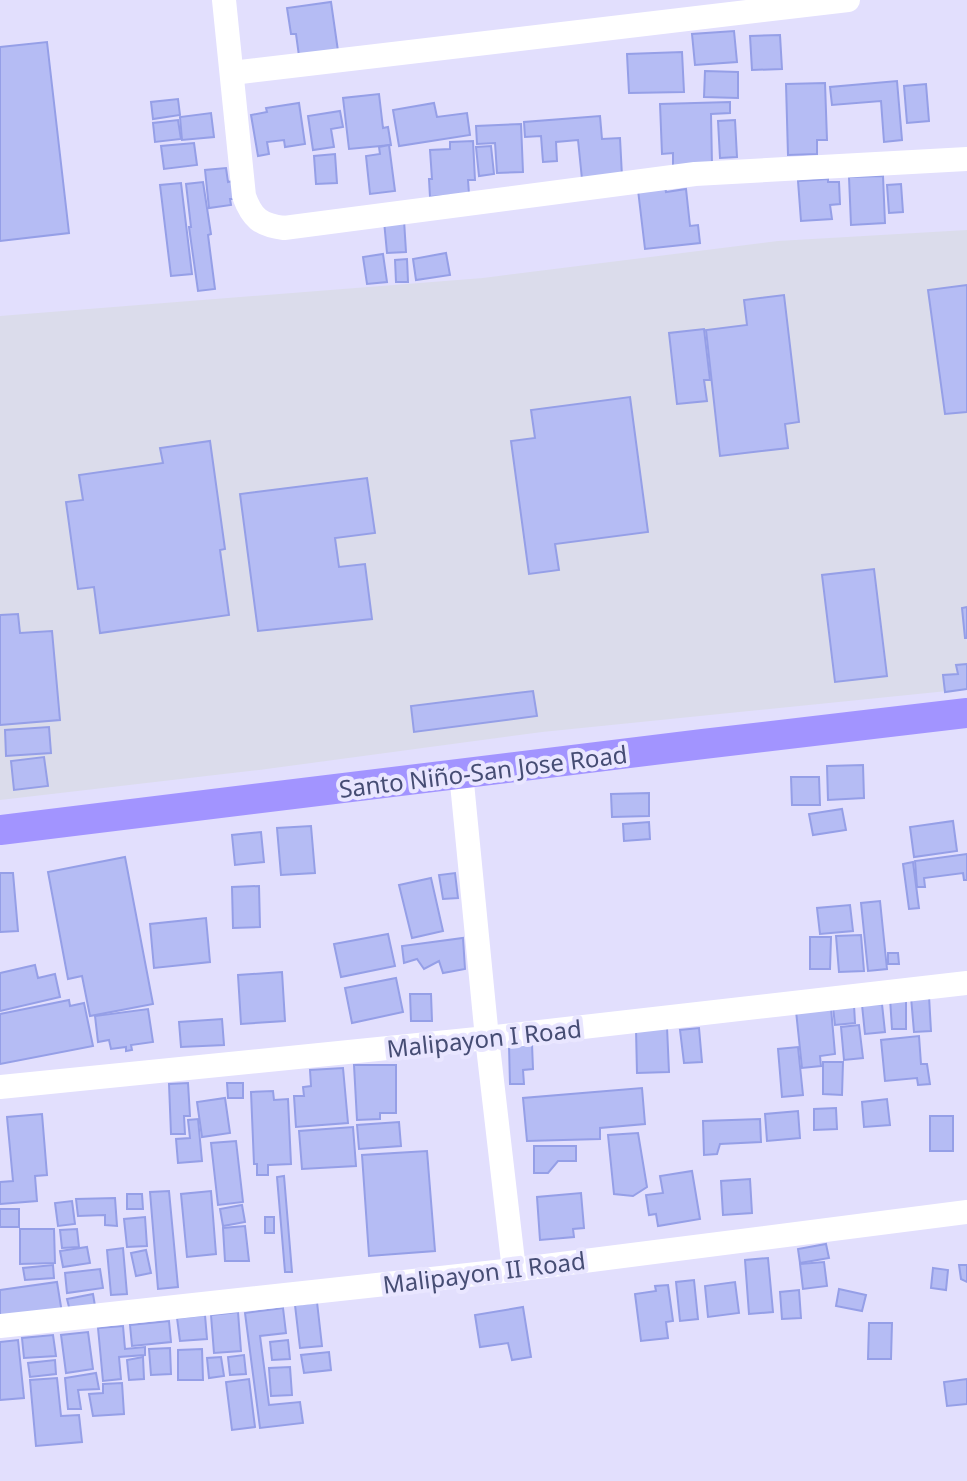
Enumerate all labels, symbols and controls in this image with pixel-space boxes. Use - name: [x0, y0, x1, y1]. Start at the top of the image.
- street label: Santo Niño-San Jose Road: [337, 737, 629, 805]
- street label: Malipayon I Road: [385, 1011, 583, 1065]
- street label: Malipayon II Road: [381, 1243, 587, 1301]

